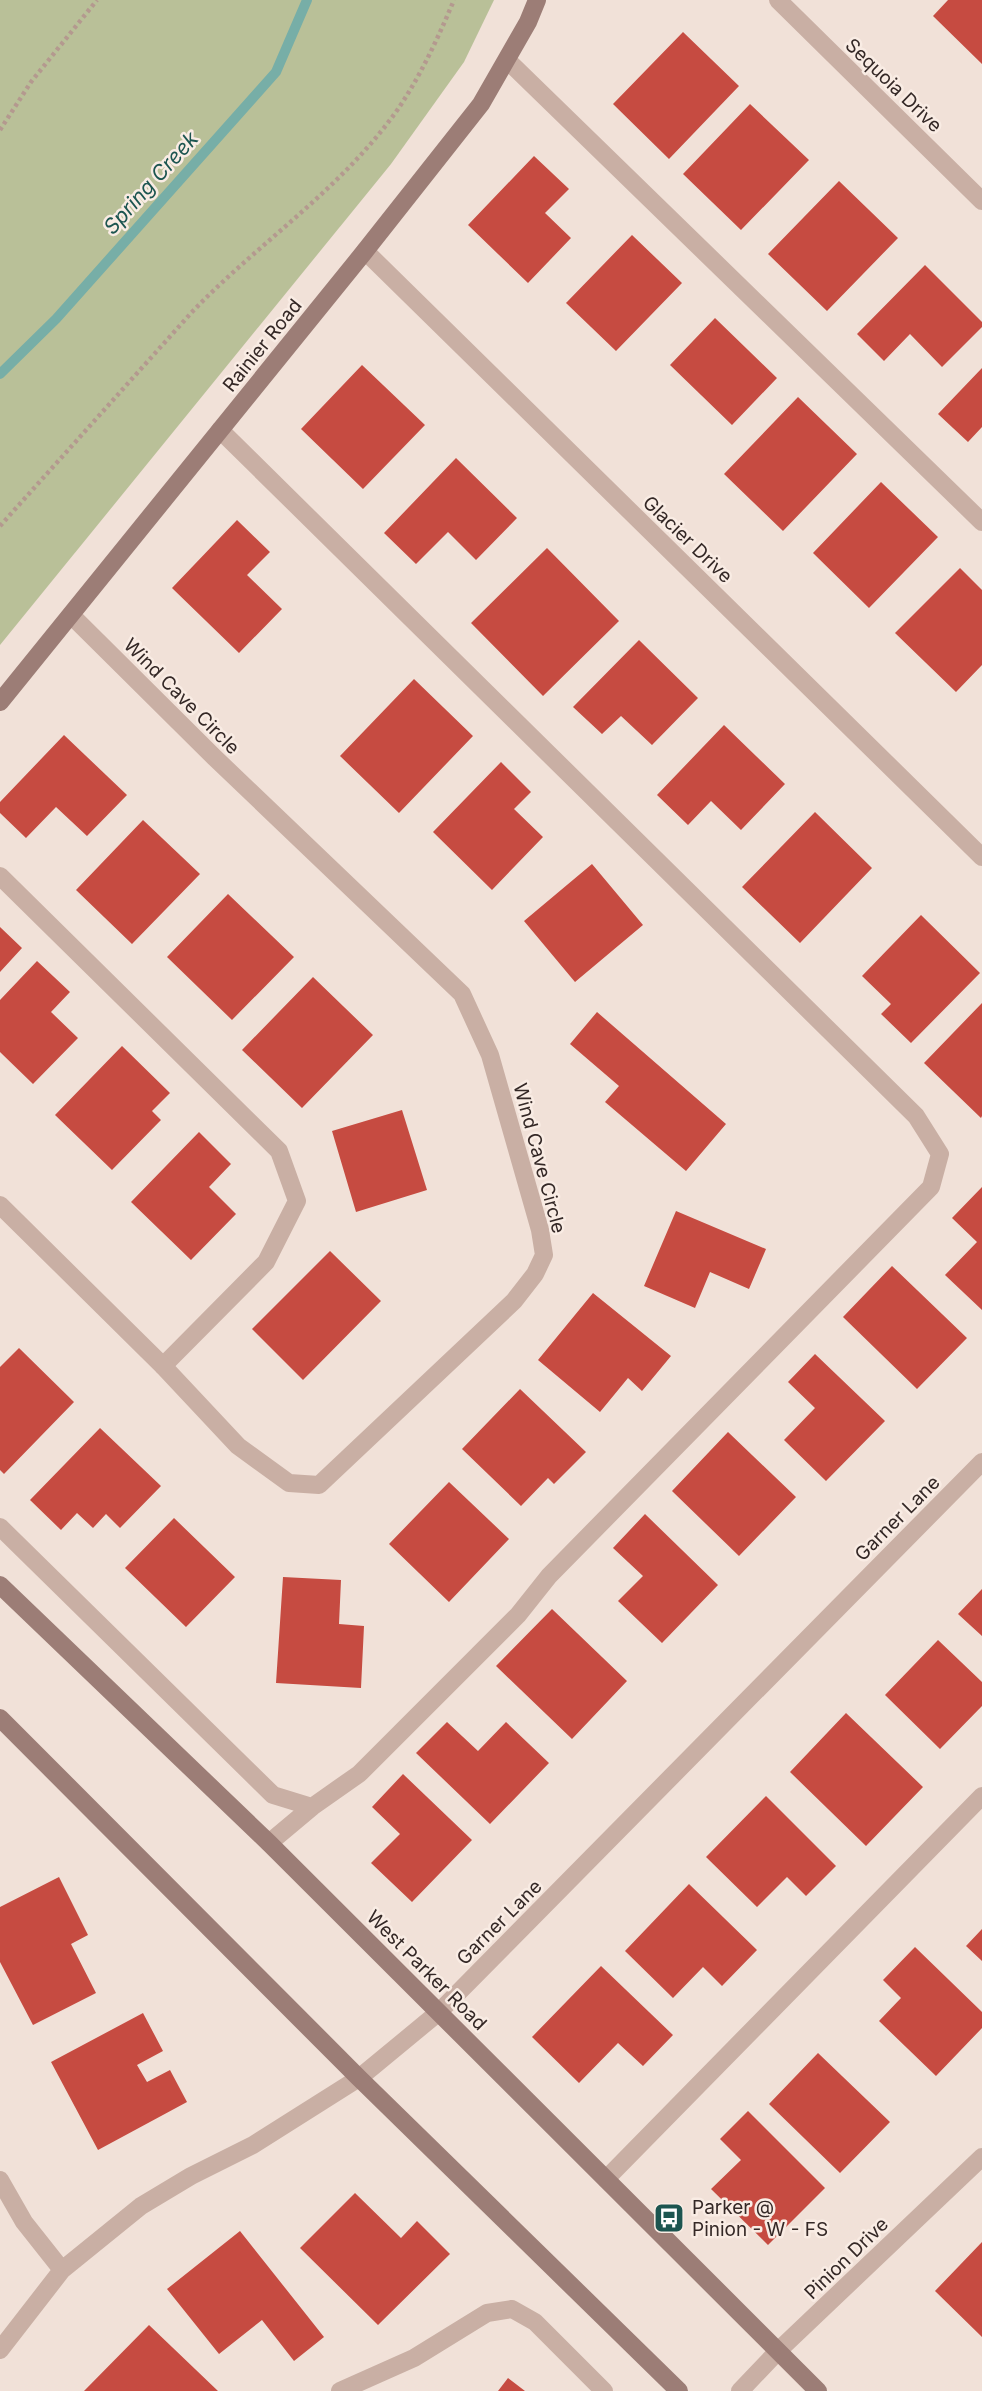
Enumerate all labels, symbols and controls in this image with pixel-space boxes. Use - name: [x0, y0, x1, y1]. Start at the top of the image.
- street label: Sequoia Drive: [841, 34, 947, 137]
- water label: Spring Creek: [98, 126, 204, 239]
- street label: Rainier Road: [218, 294, 307, 396]
- street label: Glacier Drive: [638, 491, 737, 588]
- street label: Wind Cave Circle: [119, 634, 244, 759]
- street label: Wind Cave Circle: [508, 1081, 571, 1236]
- street label: Garner Lane: [850, 1471, 945, 1566]
- street label: Garner Lane: [452, 1875, 547, 1970]
- street label: West Parker Road: [362, 1906, 491, 2035]
- place label: Parker @ Pinion - W - FS: [692, 2196, 828, 2241]
- bus stop icon: Parker @ Pinion - W - FS: [652, 2201, 686, 2235]
- street label: Pinion Drive: [800, 2213, 893, 2304]

